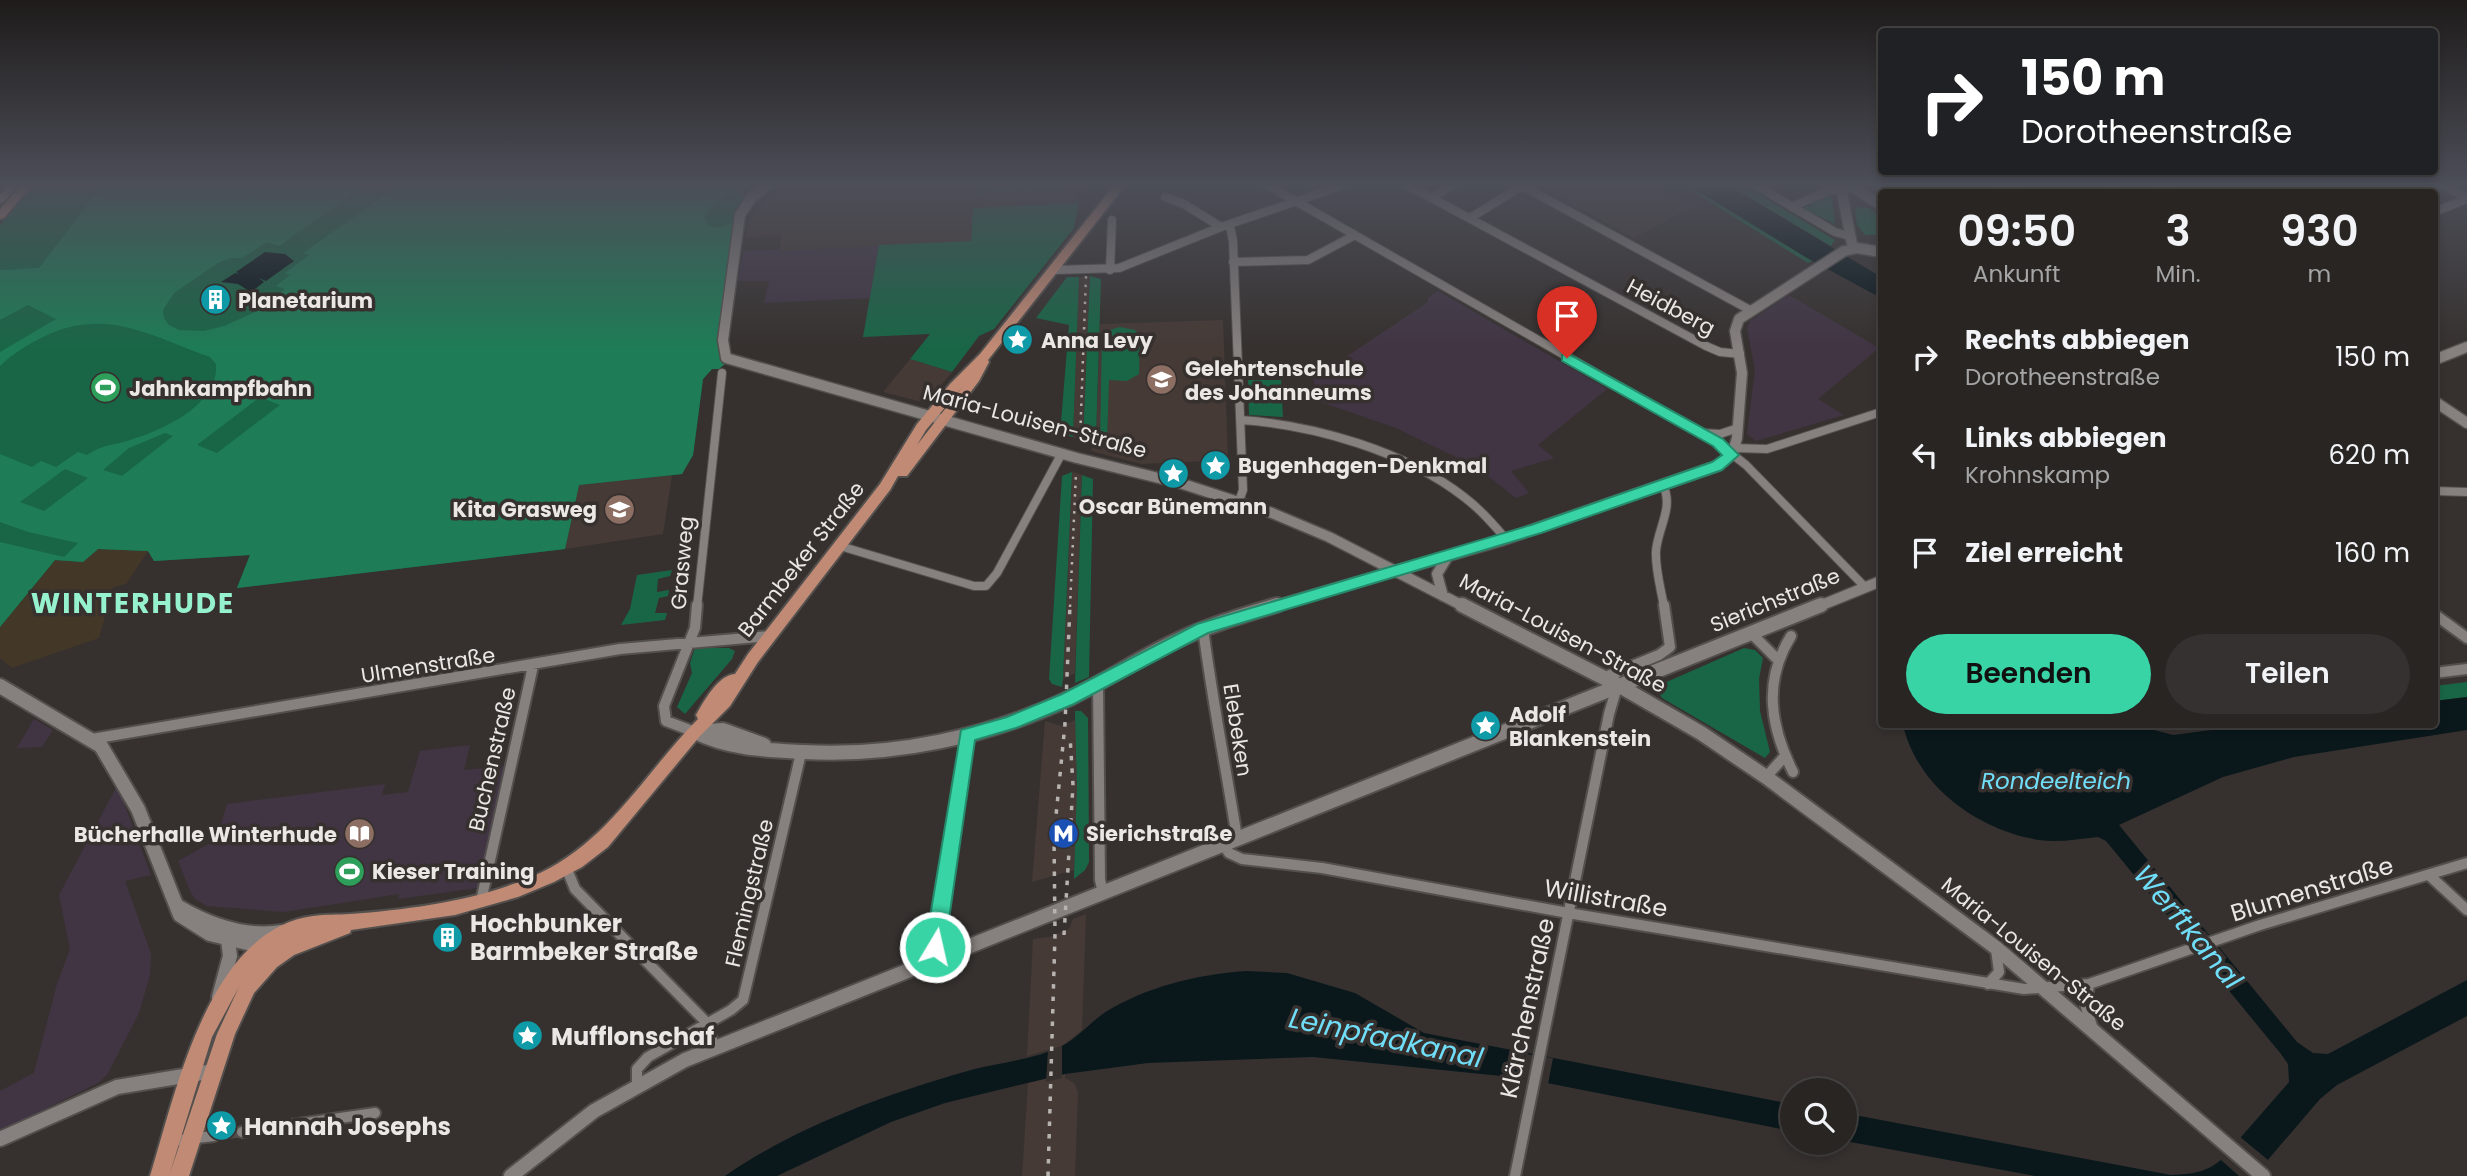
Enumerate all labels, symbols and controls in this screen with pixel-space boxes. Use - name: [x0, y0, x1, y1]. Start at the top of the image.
- text: 150 m: [2021, 44, 2166, 112]
- icon: right: [1906, 56, 1997, 147]
- text: Dorotheenstraße: [2021, 109, 2292, 154]
- text: 09:50: [1957, 202, 2076, 261]
- text: 3: [2165, 202, 2191, 261]
- text: 930: [2280, 202, 2359, 261]
- text: Ankunft: [1973, 258, 2060, 290]
- text: Min.: [2156, 258, 2201, 290]
- text: m: [2307, 258, 2331, 290]
- street label: Heidberg: [1622, 272, 1720, 342]
- building icon: Planetarium: [198, 283, 232, 317]
- place label: Planetarium: [238, 286, 373, 315]
- pin: [1537, 286, 1597, 358]
- icon: arrive: [1548, 297, 1586, 335]
- text: Rechts abbiegen: [1965, 322, 2190, 358]
- place icon: Anna Levy: [1001, 323, 1035, 357]
- place label: Anna Levy: [1041, 326, 1154, 355]
- icon: right: [1906, 338, 1944, 376]
- text: 150 m: [2335, 339, 2410, 375]
- place label: Gelehrtenschule des Johanneums: [1185, 354, 1372, 407]
- text: Dorotheenstraße: [1965, 361, 2160, 393]
- school or university icon: Gelehrtenschule des Johanneums: [1145, 363, 1179, 397]
- sports icon: Jahnkampfbahn: [89, 371, 123, 405]
- place label: Jahnkampfbahn: [129, 374, 312, 403]
- street label: Maria-Louisen-Straße: [920, 377, 1150, 465]
- text: Links abbiegen: [1965, 420, 2167, 456]
- icon: left: [1906, 436, 1944, 474]
- text: 620 m: [2328, 437, 2410, 473]
- place icon: Bugenhagen-Denkmal: [1198, 448, 1232, 482]
- place label: Bugenhagen-Denkmal: [1238, 451, 1487, 480]
- place icon: Oscar Bünemann: [1156, 457, 1190, 491]
- text: Krohnskamp: [1965, 459, 2110, 491]
- street label: Barmbeker Straße: [731, 475, 871, 643]
- school or university icon: Kita Grasweg: [603, 492, 637, 526]
- place label: Oscar Bünemann: [1079, 492, 1267, 521]
- place label: Kita Grasweg: [453, 495, 597, 524]
- street label: Grasweg: [663, 515, 701, 611]
- icon: arrive: [1906, 534, 1944, 572]
- text: Ziel erreicht: [1965, 535, 2123, 571]
- text: 160 m: [2335, 535, 2410, 571]
- street label: Sierichstraße: [1706, 561, 1844, 639]
- street label: Maria-Louisen-Straße: [1454, 566, 1672, 700]
- district label: WINTERHUDE: [31, 584, 235, 623]
- button: Beenden: [1906, 634, 2151, 714]
- button: Teilen: [2165, 634, 2410, 714]
- street label: Ulmenstraße: [359, 640, 497, 690]
- street label: Elebeken: [1216, 682, 1260, 778]
- street label: Buchenstraße: [461, 684, 523, 834]
- place label: Adolf Blankenstein: [1509, 700, 1651, 753]
- place icon: Adolf Blankenstein: [1469, 709, 1503, 743]
- water label: Rondeelteich: [1981, 765, 2131, 797]
- street label: Flemingstraße: [718, 816, 780, 970]
- metro station icon: Sierichstraße: [1046, 816, 1080, 850]
- library icon: Bücherhalle Winterhude: [343, 817, 377, 851]
- place label: Sierichstraße: [1086, 819, 1233, 848]
- place label: Bücherhalle Winterhude: [74, 820, 337, 849]
- street label: Blumenstraße: [2227, 849, 2397, 929]
- sports icon: Kieser Training: [332, 854, 366, 888]
- water label: Werftkanal: [2124, 856, 2252, 998]
- place label: Kieser Training: [372, 857, 534, 886]
- street label: Maria-Louisen-Straße: [1935, 870, 2133, 1038]
- street label: Willistraße: [1542, 871, 1670, 925]
- place label: Hochbunker Barmbeker Straße: [470, 907, 698, 968]
- position arrow: [898, 910, 972, 984]
- street label: Klärchenstraße: [1492, 915, 1562, 1101]
- building icon: Hochbunker Barmbeker Straße: [430, 920, 464, 954]
- water label: Leinpfadkanal: [1285, 998, 1487, 1078]
- place icon: Mufflonschaf: [511, 1019, 545, 1053]
- place label: Mufflonschaf: [551, 1020, 714, 1053]
- map controls: [1780, 1078, 1857, 1155]
- button: search: [1780, 1078, 1857, 1155]
- place icon: Hannah Josephs: [204, 1109, 238, 1143]
- place label: Hannah Josephs: [244, 1110, 451, 1143]

